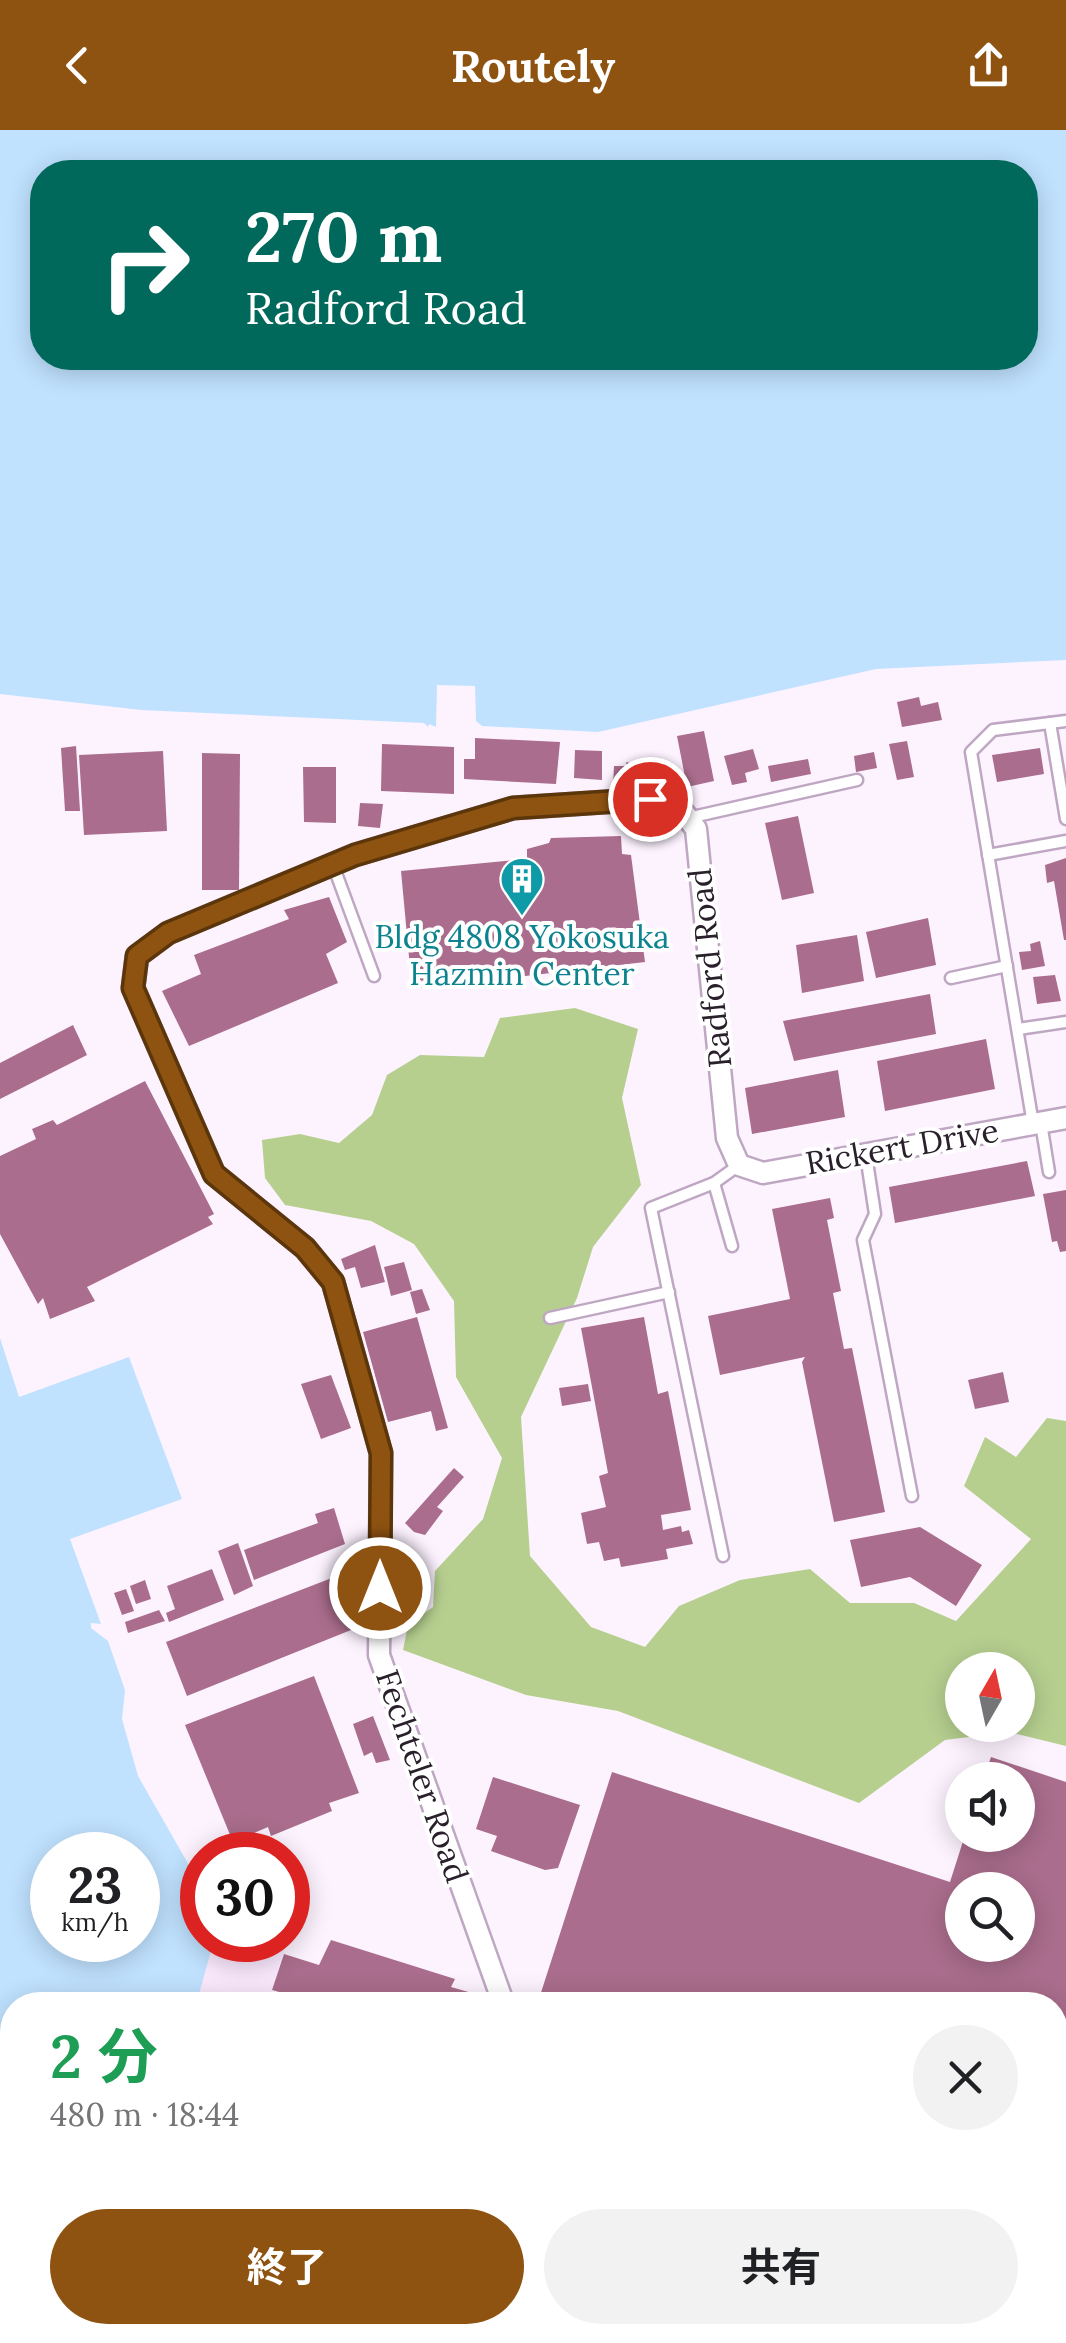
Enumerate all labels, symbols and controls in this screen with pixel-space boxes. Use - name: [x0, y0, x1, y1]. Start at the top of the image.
- text: Routely: [451, 37, 615, 94]
- icon: back: [50, 38, 105, 93]
- icon: share: [961, 38, 1016, 93]
- text: 270 m: [245, 192, 442, 281]
- icon: right: [80, 200, 210, 330]
- text: Radford Road: [245, 279, 527, 336]
- pin: [608, 757, 693, 842]
- icon: arrive: [623, 772, 678, 827]
- building icon: Bldg 4808 Yokosuka Hazmin Center: [499, 856, 545, 917]
- street label: Radford Road: [679, 866, 740, 1070]
- place label: Bldg 4808 Yokosuka Hazmin Center: [374, 916, 670, 994]
- street label: Rickert Drive: [802, 1109, 1002, 1184]
- position arrow: [328, 1536, 432, 1640]
- north arrow: [945, 1652, 1035, 1742]
- map controls: [945, 1652, 1035, 1962]
- street label: Fechteler Road: [367, 1664, 478, 1888]
- button: sound: [945, 1762, 1035, 1852]
- speed limit sign: 30: [180, 1832, 310, 1962]
- text: 23: [68, 1853, 122, 1917]
- button: search: [945, 1872, 1035, 1962]
- text: km/h: [61, 1906, 129, 1938]
- text: 2 分: [50, 2018, 158, 2094]
- button: close: [913, 2025, 1018, 2130]
- text: 480 m · 18:44: [50, 2094, 239, 2135]
- button: 終了: [50, 2209, 524, 2324]
- button: 共有: [544, 2209, 1018, 2324]

